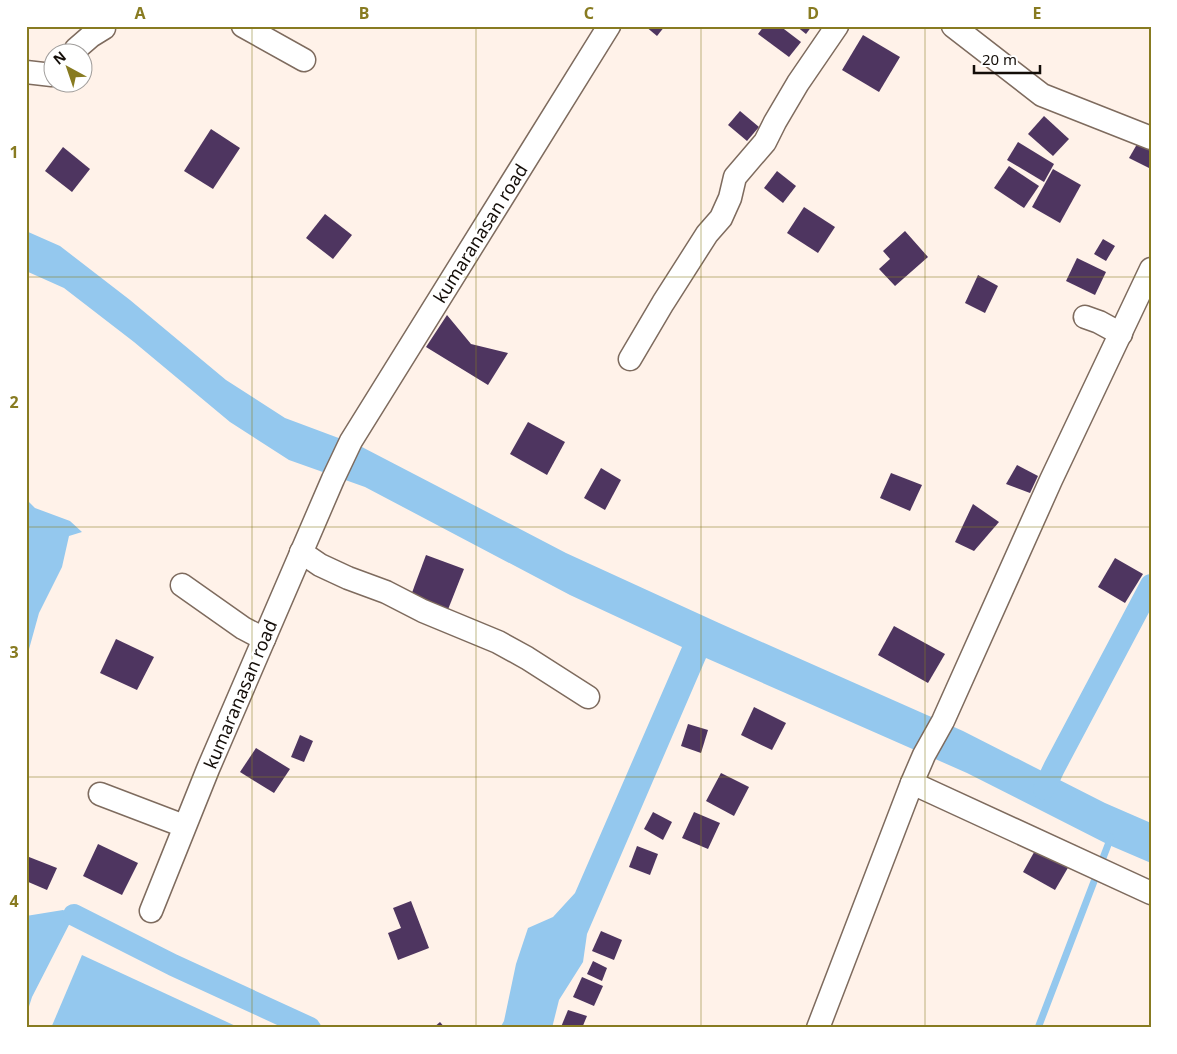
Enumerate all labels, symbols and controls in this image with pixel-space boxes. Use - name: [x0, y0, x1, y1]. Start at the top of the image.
- text: A: [134, 2, 146, 24]
- text: B: [359, 2, 369, 24]
- text: C: [584, 2, 594, 24]
- text: D: [807, 2, 819, 24]
- text: E: [1033, 2, 1042, 24]
- north arrow: [42, 42, 92, 92]
- scale bar: [974, 42, 1041, 74]
- text: N: [49, 47, 70, 69]
- text: 20 m: [982, 49, 1017, 69]
- text: 1: [9, 141, 19, 163]
- street label: kumaranasan road: [428, 159, 532, 307]
- text: 2: [9, 391, 19, 413]
- street label: kumaranasan road: [198, 616, 282, 772]
- text: 3: [9, 641, 19, 663]
- text: 4: [9, 890, 19, 912]

